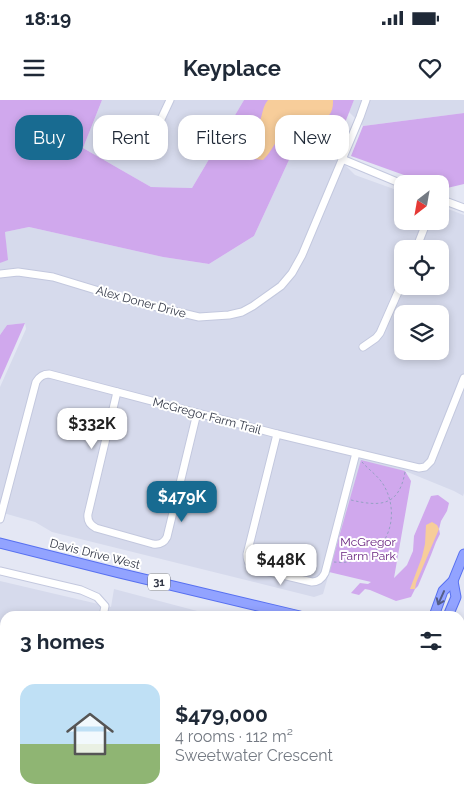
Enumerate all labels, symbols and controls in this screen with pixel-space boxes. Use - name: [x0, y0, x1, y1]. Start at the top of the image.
- text: 18:19: [25, 7, 71, 29]
- icon: menu: [20, 54, 48, 82]
- icon: heart: [416, 54, 444, 82]
- text: Keyplace: [183, 55, 281, 81]
- chip: Buy: [15, 115, 83, 160]
- chip: Rent: [93, 115, 168, 160]
- chip: Filters: [178, 115, 265, 160]
- chip: New: [275, 115, 349, 160]
- north arrow: [394, 175, 449, 230]
- map controls: [394, 175, 449, 360]
- button: locate: [394, 240, 449, 295]
- street label: Alex Doner Drive: [94, 283, 188, 321]
- button: layers: [394, 305, 449, 360]
- street label: McGregor Farm Trail: [151, 395, 264, 437]
- pin: $332K: [57, 408, 127, 450]
- text: $332K: [68, 414, 116, 433]
- pin: $479K: [147, 480, 217, 523]
- text: $479K: [158, 487, 206, 506]
- park label: McGregor Farm Park: [340, 535, 396, 563]
- street label: Davis Drive West: [48, 536, 142, 572]
- pin: $448K: [246, 544, 316, 586]
- text: $448K: [257, 550, 305, 569]
- road number: 31: [148, 574, 170, 591]
- one-way arrow: [436, 590, 446, 605]
- icon: filters: [417, 627, 445, 655]
- text: 3 homes: [20, 629, 105, 654]
- text: $479,000: [175, 702, 268, 727]
- icon: home: [60, 704, 120, 764]
- text: 4 rooms · 112 m²: [175, 727, 293, 746]
- text: Sweetwater Crescent: [175, 746, 333, 765]

